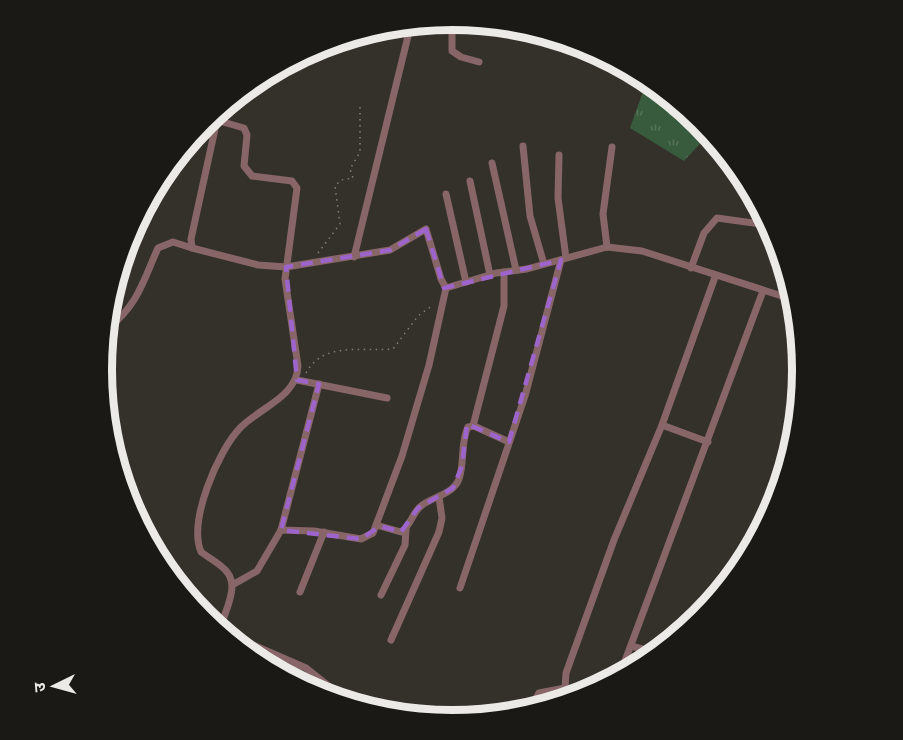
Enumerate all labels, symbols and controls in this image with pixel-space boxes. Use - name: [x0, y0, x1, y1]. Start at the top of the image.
- north arrow: [24, 656, 84, 716]
- text: उ: [30, 681, 49, 693]

